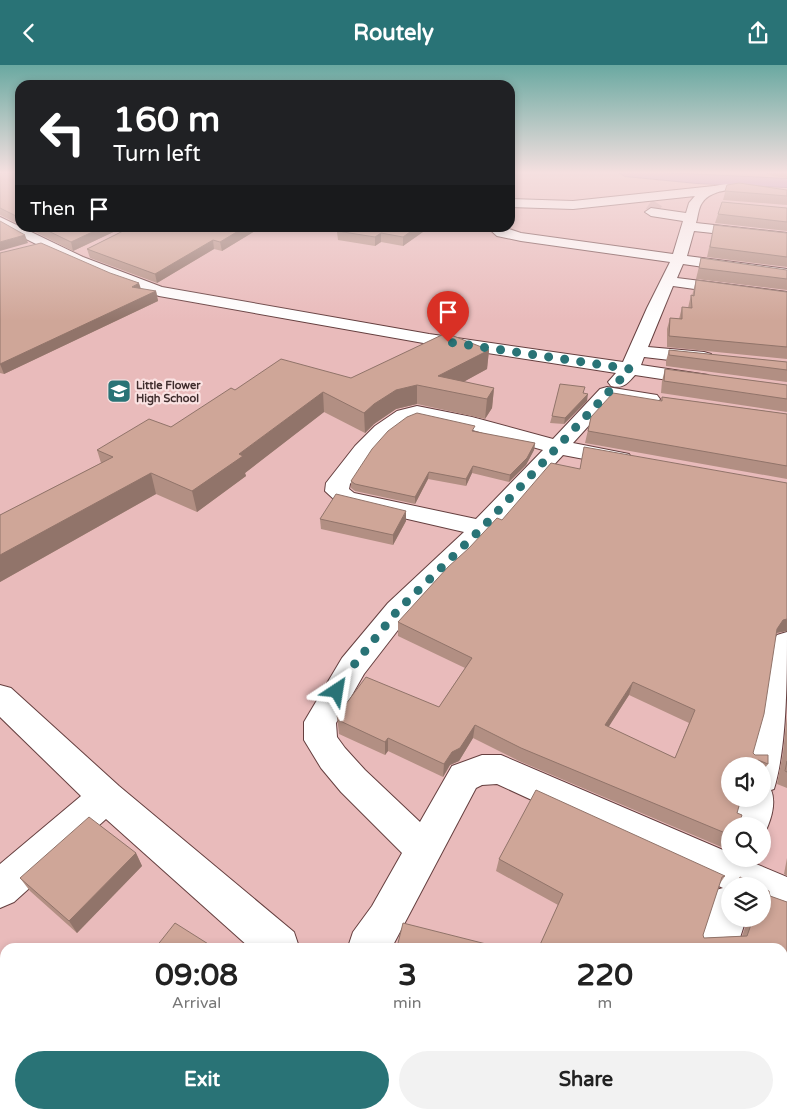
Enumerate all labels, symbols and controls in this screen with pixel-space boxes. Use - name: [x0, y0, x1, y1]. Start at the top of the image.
- icon: back: [15, 19, 43, 47]
- icon: share: [744, 19, 772, 47]
- text: Routely: [353, 20, 434, 46]
- text: 160 m: [113, 99, 220, 141]
- icon: left: [30, 100, 95, 165]
- text: Turn left: [113, 141, 201, 167]
- icon: arrive: [85, 195, 113, 223]
- text: Then: [30, 198, 75, 220]
- pin: [427, 291, 469, 342]
- icon: arrive: [434, 298, 462, 326]
- school or university icon: Little Flower High School: [106, 378, 132, 404]
- place label: Little Flower High School: [136, 379, 201, 406]
- position arrow: [310, 664, 362, 716]
- map controls: [721, 757, 771, 927]
- button: sound: [721, 757, 771, 807]
- button: search: [721, 817, 771, 867]
- button: layers: [721, 877, 771, 927]
- text: 09:08: [155, 957, 238, 994]
- text: 3: [398, 957, 417, 994]
- text: 220: [577, 957, 633, 994]
- text: Arrival: [172, 993, 221, 1013]
- text: min: [393, 993, 422, 1013]
- text: m: [597, 993, 612, 1013]
- button: Exit: [15, 1051, 389, 1109]
- button: Share: [399, 1051, 773, 1109]

